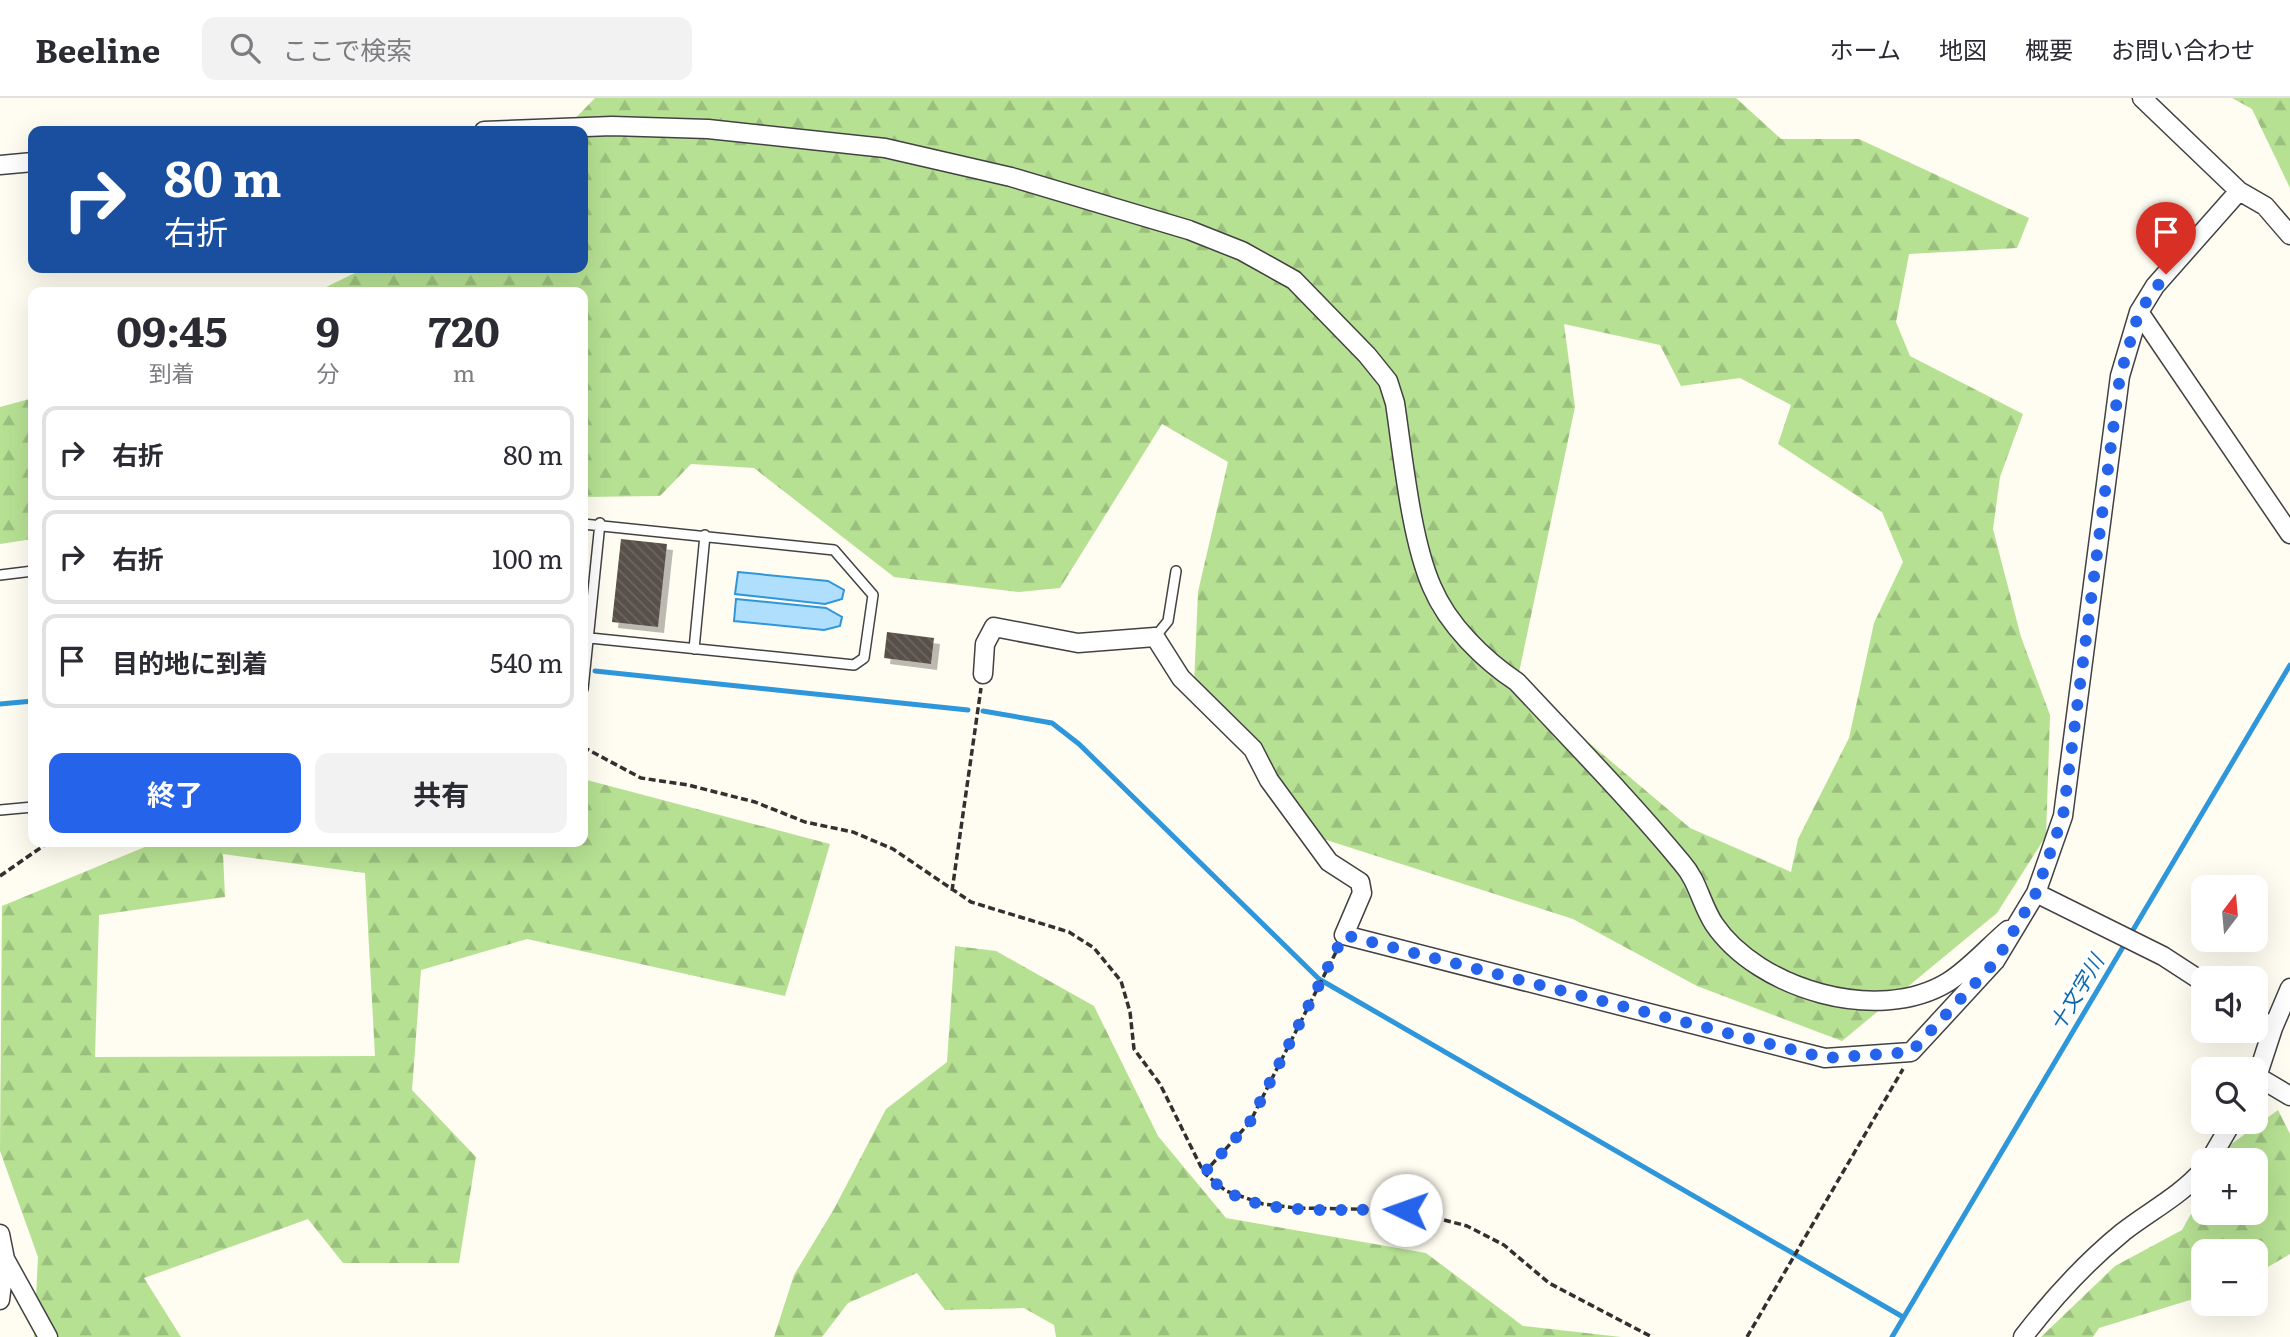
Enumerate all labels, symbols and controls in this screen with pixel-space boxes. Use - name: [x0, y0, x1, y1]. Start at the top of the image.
- search box: [202, 17, 692, 80]
- text: Beeline: [35, 24, 160, 73]
- icon: search: [226, 29, 264, 67]
- text: ここで検索: [282, 29, 412, 68]
- text: ホーム: [1830, 31, 1901, 66]
- text: 地図: [1939, 31, 1987, 66]
- text: 概要: [2025, 31, 2073, 66]
- text: お問い合わせ: [2111, 31, 2255, 66]
- text: 80 m: [164, 139, 282, 212]
- icon: right: [49, 154, 140, 245]
- pin: [2136, 202, 2196, 274]
- text: 右折: [164, 206, 228, 254]
- icon: arrive: [2147, 213, 2185, 251]
- text: 09:45: [116, 298, 228, 360]
- text: 9: [316, 298, 340, 360]
- text: 720: [428, 298, 500, 360]
- text: 到着: [149, 355, 195, 389]
- text: 分: [316, 355, 339, 389]
- text: m: [453, 355, 475, 389]
- icon: right: [53, 434, 91, 472]
- text: 右折: [112, 434, 164, 473]
- text: 80 m: [503, 434, 563, 473]
- icon: right: [53, 538, 91, 576]
- text: 右折: [112, 538, 164, 577]
- text: 100 m: [492, 538, 563, 577]
- icon: arrive: [53, 642, 91, 680]
- text: 目的地に到着: [112, 642, 268, 681]
- text: 540 m: [490, 642, 563, 681]
- button: 終了: [49, 753, 301, 833]
- button: 共有: [315, 753, 567, 833]
- north arrow: [2191, 875, 2268, 952]
- map controls: [2191, 875, 2268, 1316]
- water label: 十文字川: [2040, 946, 2111, 1036]
- button: sound: [2191, 966, 2268, 1043]
- button: search: [2191, 1057, 2268, 1134]
- button: +: [2191, 1148, 2268, 1225]
- position arrow: [1369, 1173, 1443, 1247]
- button: −: [2191, 1239, 2268, 1316]

